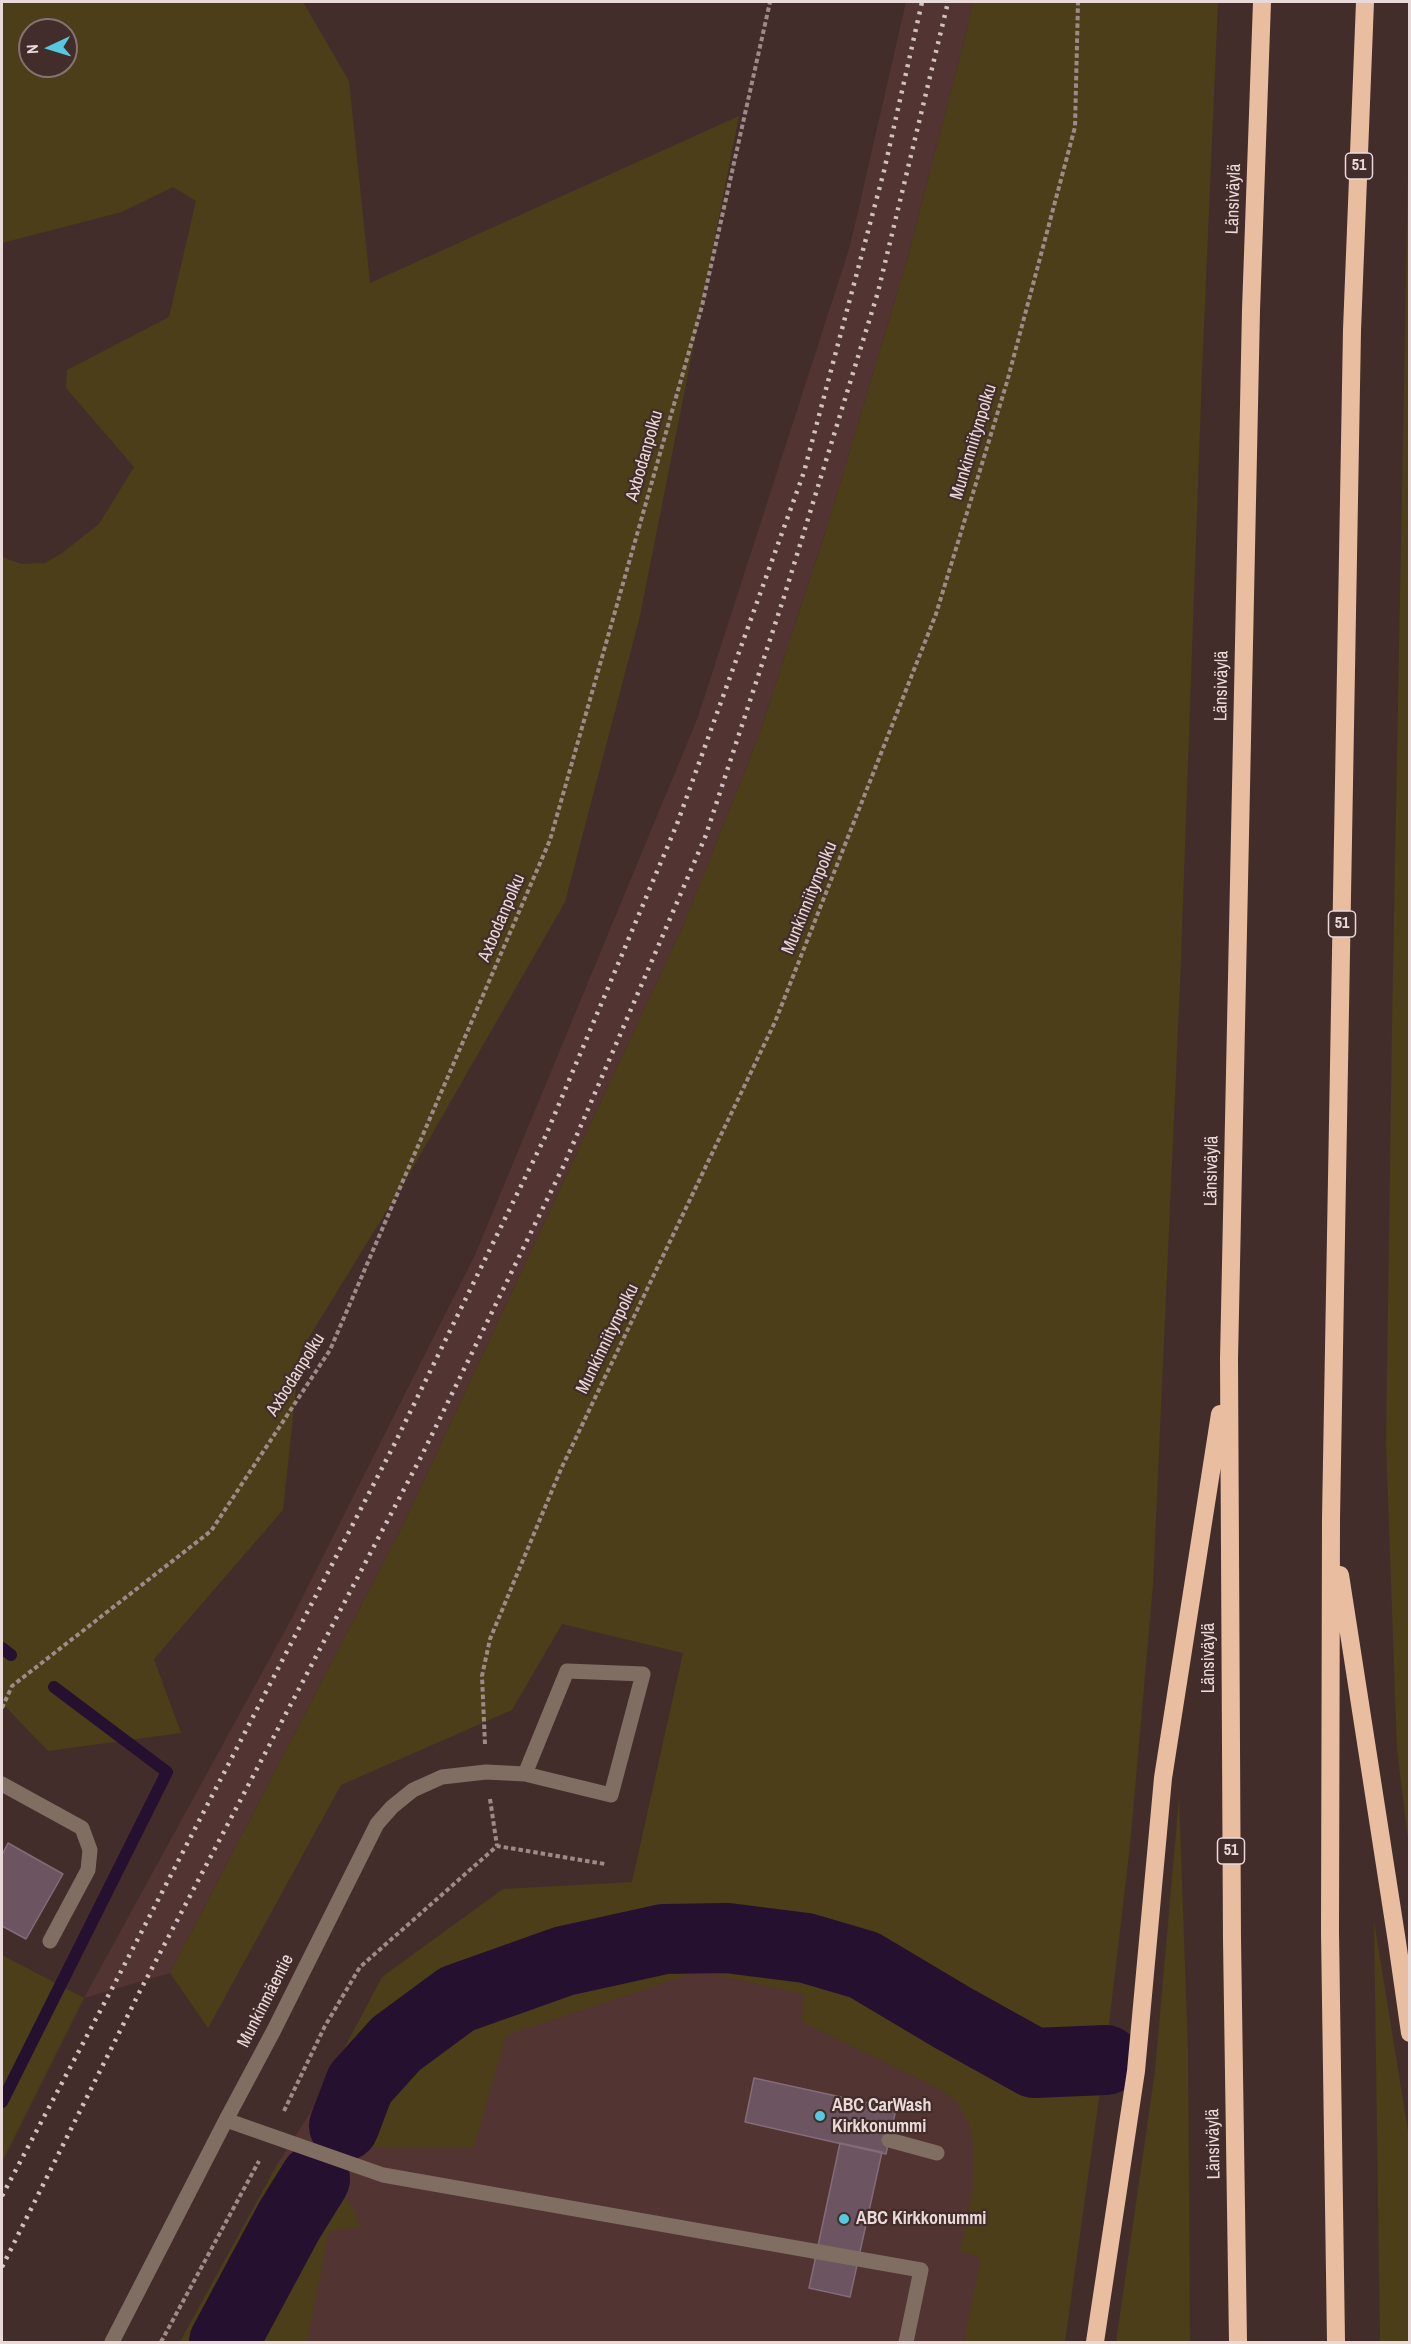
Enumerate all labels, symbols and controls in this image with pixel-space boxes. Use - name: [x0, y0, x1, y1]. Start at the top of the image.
- north arrow: [18, 18, 78, 78]
- text: N: [21, 44, 43, 55]
- road number: 51: [1346, 153, 1372, 179]
- street label: Länsiväylä: [1222, 163, 1246, 235]
- street label: Munkinniitynpolku: [946, 382, 1002, 502]
- street label: Axbodanpolku: [622, 408, 668, 504]
- street label: Länsiväylä: [1211, 651, 1233, 721]
- street label: Munkinniitynpolku: [778, 838, 842, 958]
- street label: Axbodanpolku: [474, 871, 530, 965]
- road number: 51: [1328, 911, 1356, 937]
- street label: Länsiväylä: [1201, 1136, 1223, 1206]
- street label: Munkinniitynpolku: [572, 1280, 644, 1398]
- street label: Axbodanpolku: [262, 1330, 330, 1420]
- street label: Länsiväylä: [1198, 1623, 1220, 1693]
- road number: 51: [1218, 1838, 1244, 1864]
- street label: Munkinmäentie: [233, 1951, 299, 2051]
- place label: ABC CarWash Kirkkonummi: [832, 2095, 932, 2138]
- marker: ABC CarWash Kirkkonummi: [813, 2109, 827, 2123]
- street label: Länsiväylä: [1203, 2109, 1225, 2179]
- place label: ABC Kirkkonummi: [856, 2208, 986, 2230]
- marker: ABC Kirkkonummi: [837, 2212, 851, 2226]

